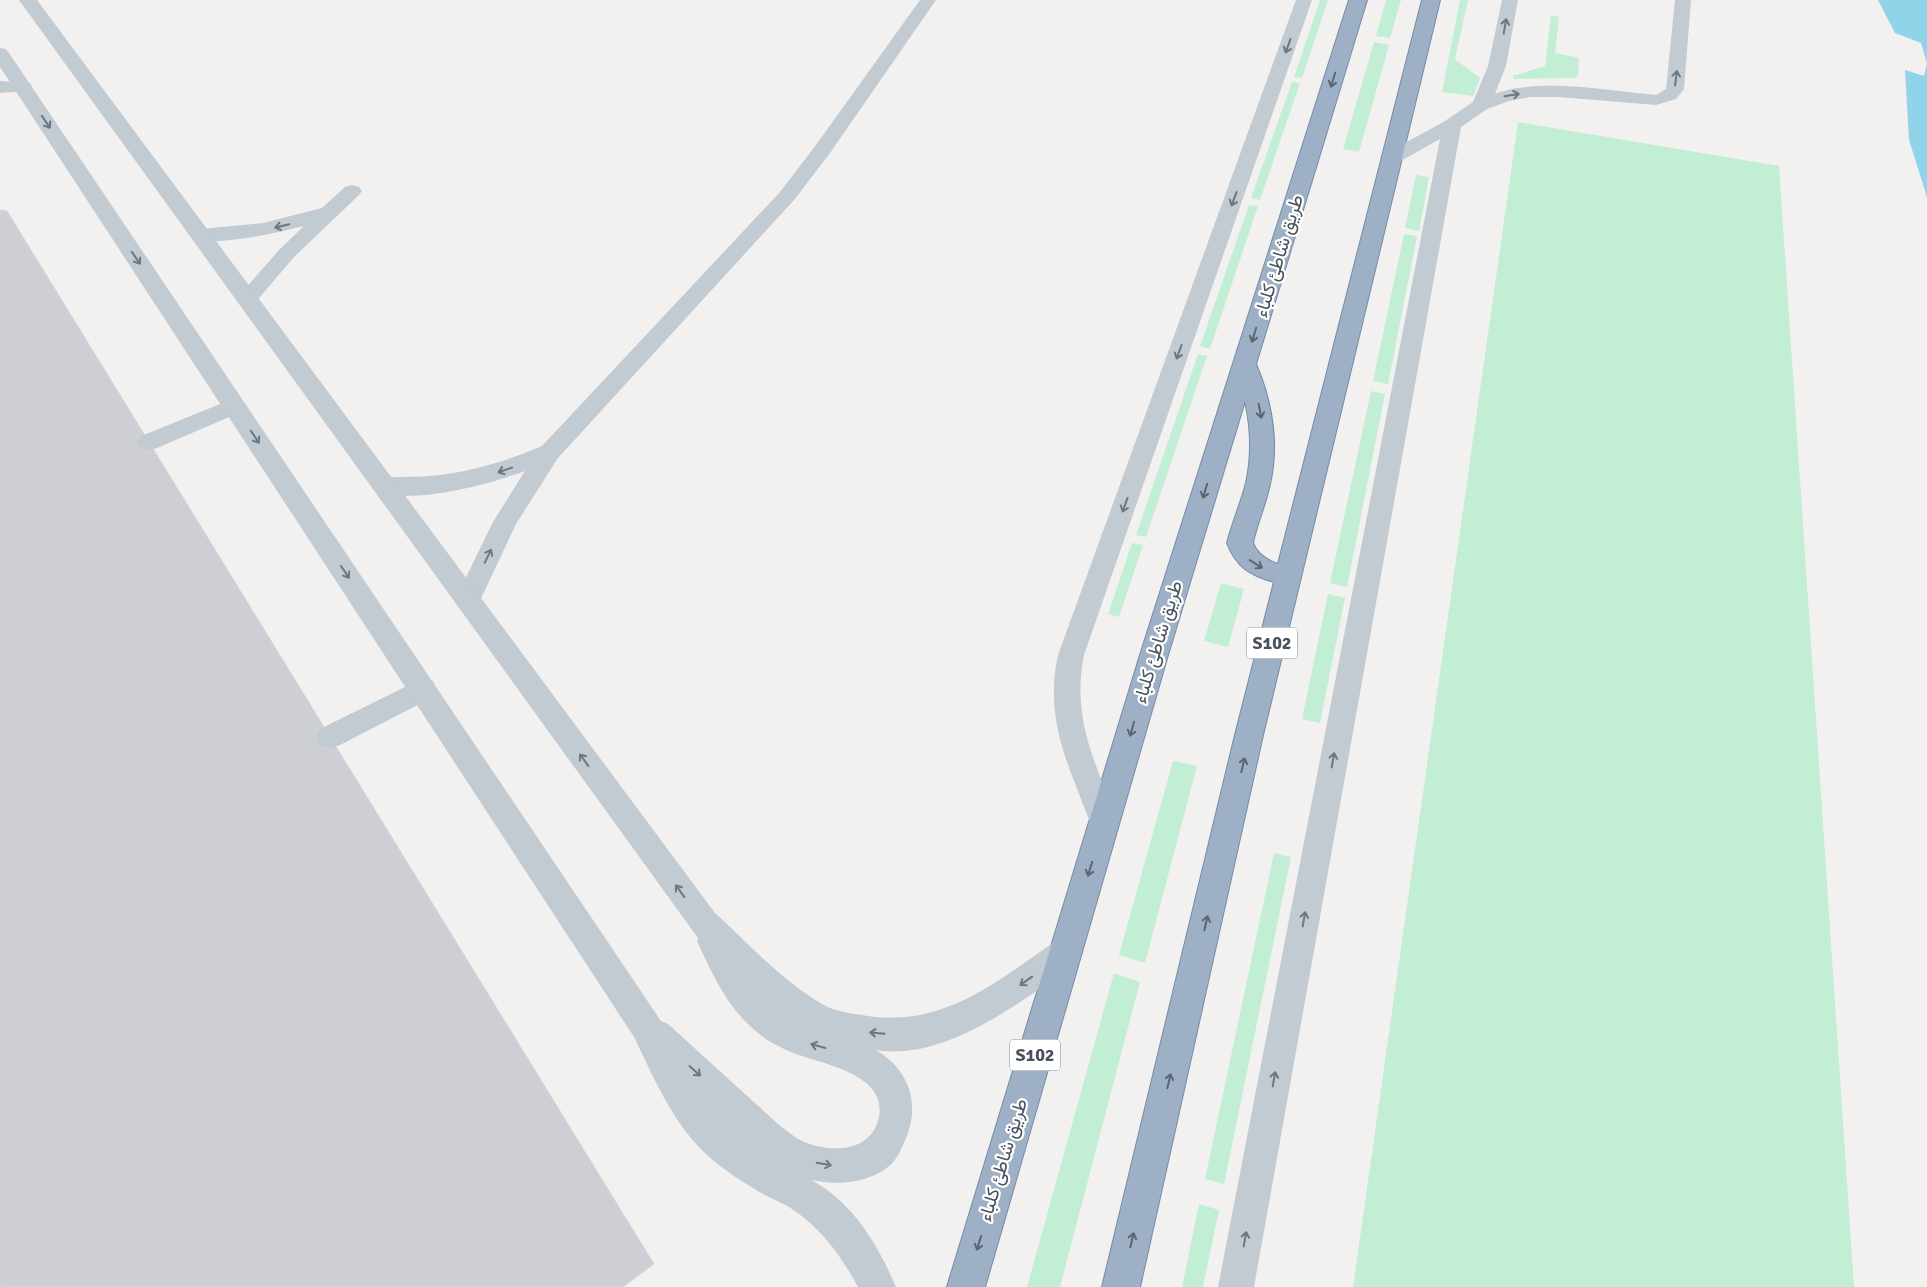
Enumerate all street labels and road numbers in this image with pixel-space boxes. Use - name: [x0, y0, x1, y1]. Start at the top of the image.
- street label: طريق شاطئ كلباء: [1249, 192, 1309, 320]
- street label: طريق شاطئ كلباء: [1128, 578, 1188, 706]
- road number: S102: [1247, 628, 1297, 658]
- road number: S102: [1010, 1040, 1060, 1070]
- street label: طريق شاطئ كلباء: [973, 1096, 1033, 1224]

